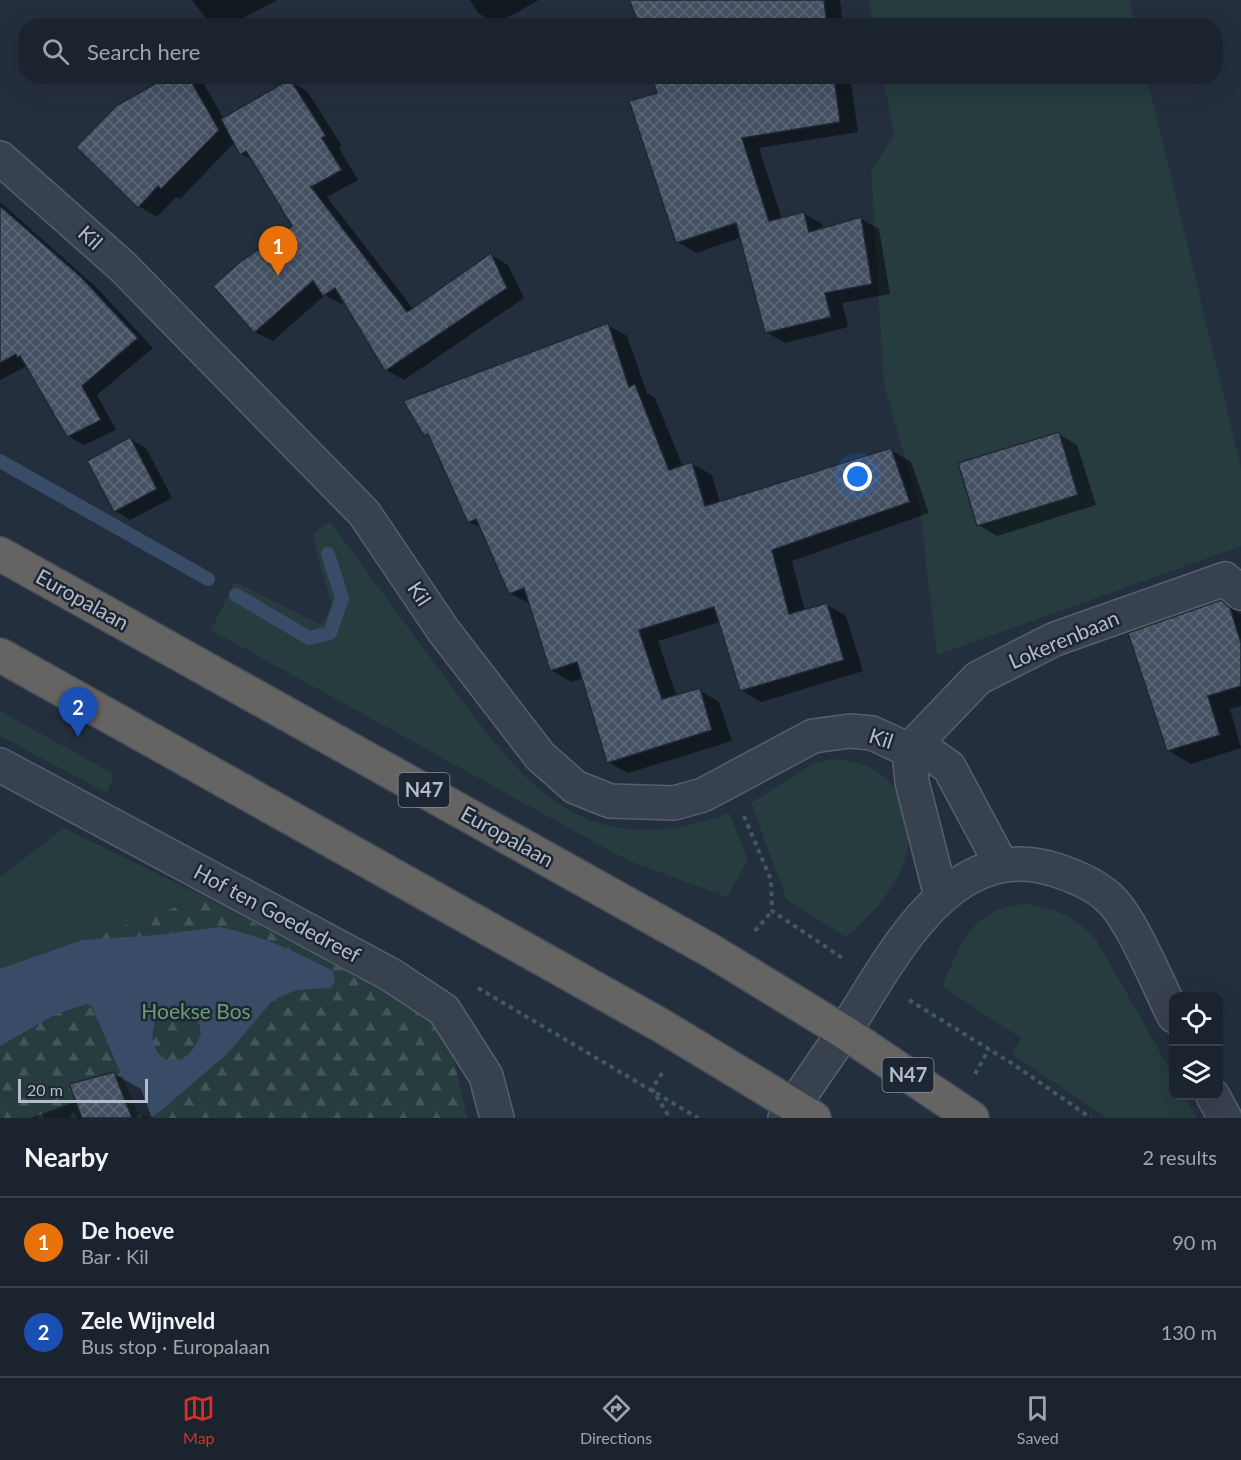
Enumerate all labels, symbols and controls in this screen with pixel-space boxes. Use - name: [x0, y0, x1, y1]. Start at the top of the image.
- search box: [18, 18, 1223, 84]
- icon: search: [39, 35, 72, 68]
- text: Search here: [87, 38, 200, 65]
- street label: Kil: [74, 220, 108, 254]
- pin: 1: [258, 226, 298, 276]
- your location: [843, 462, 872, 491]
- street label: Europalaan: [32, 563, 134, 634]
- street label: Kil: [403, 576, 437, 610]
- street label: Lokerenbaan: [1004, 604, 1122, 673]
- pin: 2: [58, 688, 98, 737]
- street label: Kil: [866, 722, 897, 753]
- road number: N47: [398, 773, 450, 807]
- street label: Europalaan: [457, 800, 559, 871]
- street label: Hof ten Goededreef: [190, 858, 366, 967]
- map controls: [1169, 992, 1223, 1100]
- button: locate: [1169, 992, 1223, 1046]
- park label: Hoekse Bos: [141, 998, 251, 1023]
- button: layers: [1169, 1046, 1223, 1100]
- road number: N47: [882, 1058, 934, 1092]
- scale bar: [18, 1076, 148, 1104]
- text: 20 m: [27, 1080, 63, 1099]
- text: Nearby: [24, 1141, 109, 1173]
- text: 2 results: [1142, 1145, 1217, 1169]
- text: De hoeve: [81, 1217, 174, 1244]
- text: 1: [38, 1230, 49, 1254]
- text: 90 m: [1172, 1230, 1217, 1254]
- text: Bar · Kil: [81, 1244, 149, 1268]
- text: Zele Wijnveld: [81, 1307, 215, 1334]
- text: 2: [38, 1320, 49, 1344]
- text: 130 m: [1161, 1320, 1217, 1344]
- text: Bus stop · Europalaan: [81, 1334, 270, 1358]
- tab: Map: [182, 1392, 215, 1447]
- tab: Directions: [580, 1392, 652, 1447]
- tab: Saved: [1017, 1392, 1059, 1447]

